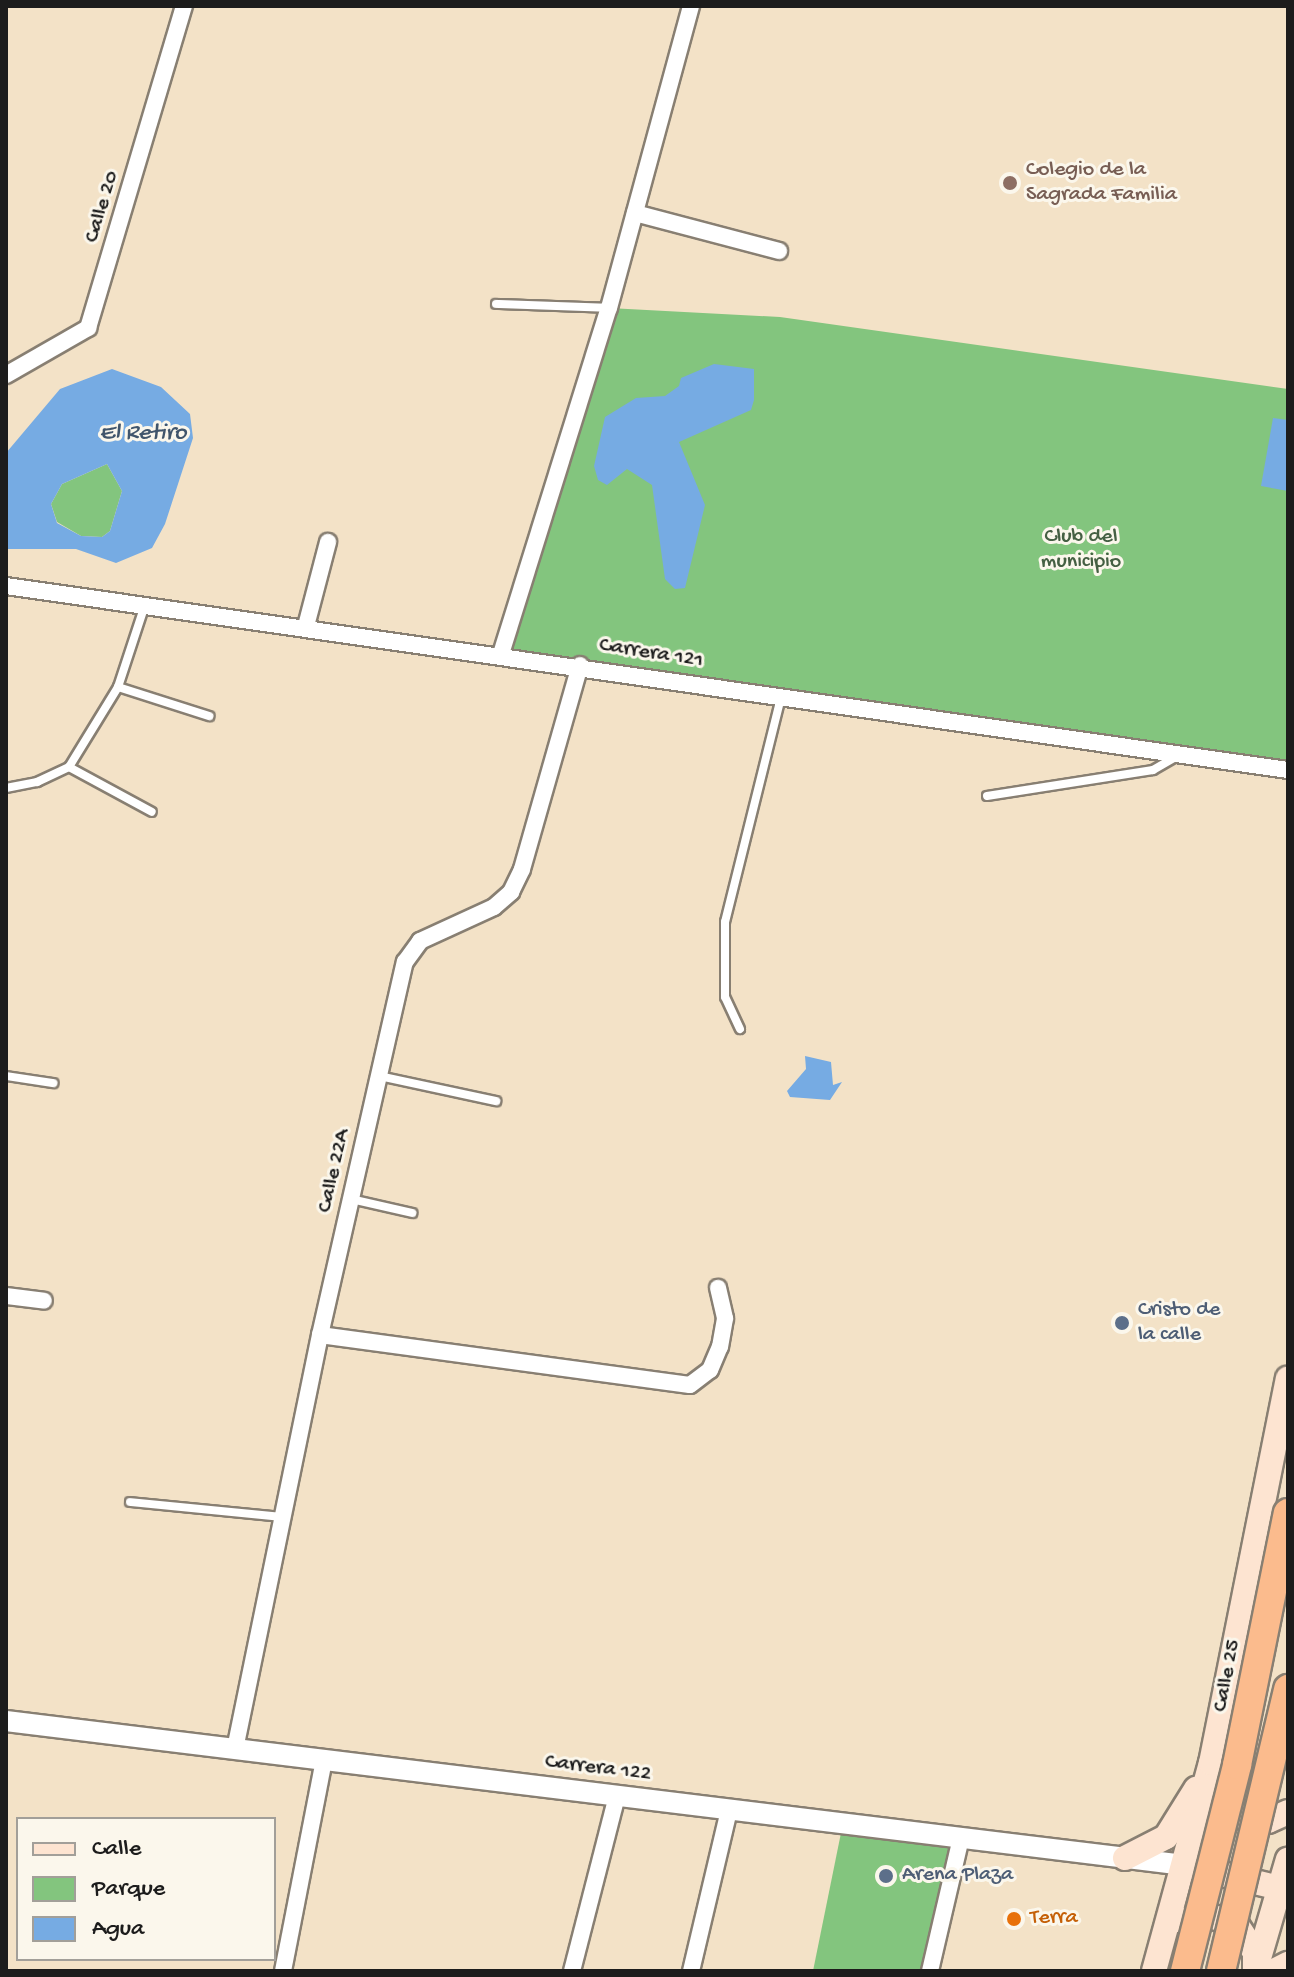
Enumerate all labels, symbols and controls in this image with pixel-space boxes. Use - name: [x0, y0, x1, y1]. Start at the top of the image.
- place label: Colegio de la Sagrada Familia: [1026, 157, 1177, 208]
- street label: Calle 20: [80, 168, 126, 246]
- marker: Colegio de la Sagrada Familia: [1001, 174, 1019, 192]
- water label: El Retiro: [100, 420, 186, 448]
- park label: Club del municipio: [1041, 524, 1121, 576]
- street label: Carrera 121: [597, 633, 705, 675]
- street label: Calle 22A: [313, 1127, 357, 1215]
- place label: Cristo de la calle: [1138, 1297, 1220, 1348]
- marker: Cristo de la calle: [1113, 1314, 1131, 1332]
- street label: Calle 25: [1208, 1638, 1248, 1714]
- street label: Carrera 122: [543, 1749, 653, 1789]
- legend: [16, 1817, 276, 1961]
- text: Calle: [92, 1835, 141, 1864]
- place label: Arena Plaza: [902, 1863, 1013, 1889]
- marker: Arena Plaza: [877, 1867, 895, 1885]
- text: Parque: [92, 1875, 165, 1904]
- place label: Terra: [1030, 1906, 1078, 1932]
- marker: Terra: [1005, 1910, 1023, 1928]
- text: Agua: [92, 1915, 144, 1944]

